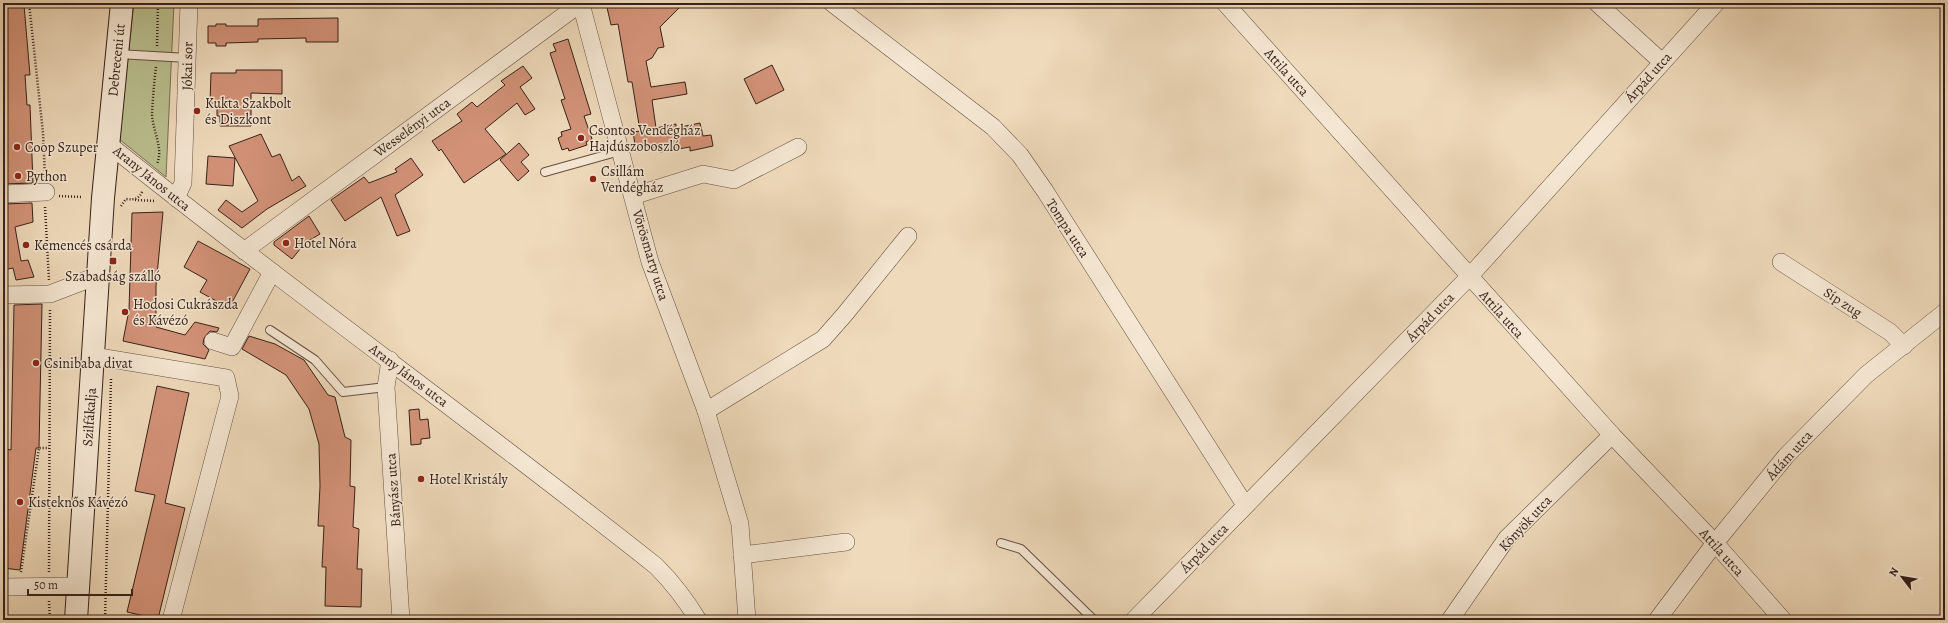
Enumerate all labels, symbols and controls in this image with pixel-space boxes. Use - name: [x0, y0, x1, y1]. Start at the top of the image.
- street label: Debreceni út: [103, 22, 130, 98]
- street label: Jókai sor: [178, 41, 197, 91]
- street label: Attila utca: [1259, 43, 1314, 101]
- street label: Árpád utca: [1620, 48, 1676, 107]
- street label: Wesselényi utca: [369, 93, 455, 162]
- place label: Kukta Szakbolt és Diszkont: [205, 94, 292, 129]
- marker: Kukta Szakbolt és Diszkont: [192, 106, 202, 116]
- place label: Csontos Vendégház Hajdúszoboszló: [589, 121, 701, 156]
- marker: Csontos Vendégház Hajdúszoboszló: [576, 133, 586, 143]
- place label: Coop Szuper: [25, 138, 99, 157]
- street label: Arany János utca: [108, 141, 195, 216]
- marker: Coop Szuper: [12, 142, 22, 152]
- place label: Csillám Vendégház: [600, 162, 664, 197]
- place label: Python: [26, 167, 67, 186]
- marker: Python: [13, 171, 23, 181]
- marker: Csillám Vendégház: [588, 174, 598, 184]
- street label: Tompa utca: [1041, 195, 1094, 262]
- street label: Vörösmarty utca: [627, 206, 673, 303]
- place label: Hotel Nóra: [294, 234, 357, 253]
- place label: Kemencés csárda: [34, 236, 132, 255]
- marker: Hotel Nóra: [281, 238, 291, 248]
- marker: Kemencés csárda: [21, 240, 31, 250]
- marker: Szabadság szálló: [108, 256, 118, 266]
- place label: Szabadság szálló: [65, 267, 161, 286]
- street label: Síp zug: [1820, 283, 1866, 322]
- street label: Attila utca: [1474, 285, 1529, 343]
- street label: Árpád utca: [1401, 288, 1459, 347]
- place label: Hodosi Cukrászda és Kávézó: [133, 295, 239, 330]
- marker: Hodosi Cukrászda és Kávézó: [120, 307, 130, 317]
- street label: Arany János utca: [365, 339, 452, 412]
- place label: Csinibaba divat: [44, 354, 133, 373]
- marker: Csinibaba divat: [31, 358, 41, 368]
- street label: Szilfákalja: [78, 387, 101, 447]
- street label: Ádám utca: [1761, 426, 1817, 485]
- street label: Bányász utca: [381, 452, 406, 528]
- place label: Hotel Kristály: [429, 470, 509, 489]
- marker: Hotel Kristály: [416, 474, 426, 484]
- street label: Könyök utca: [1495, 491, 1556, 555]
- place label: Kisteknős Kávézó: [28, 493, 128, 512]
- marker: Kisteknős Kávézó: [15, 497, 25, 507]
- street label: Árpád utca: [1175, 519, 1233, 578]
- street label: Attila utca: [1694, 523, 1749, 581]
- north arrow: [1882, 557, 1922, 597]
- text: N: [1885, 565, 1902, 579]
- scale bar: [28, 571, 132, 597]
- text: 50 m: [34, 577, 58, 593]

